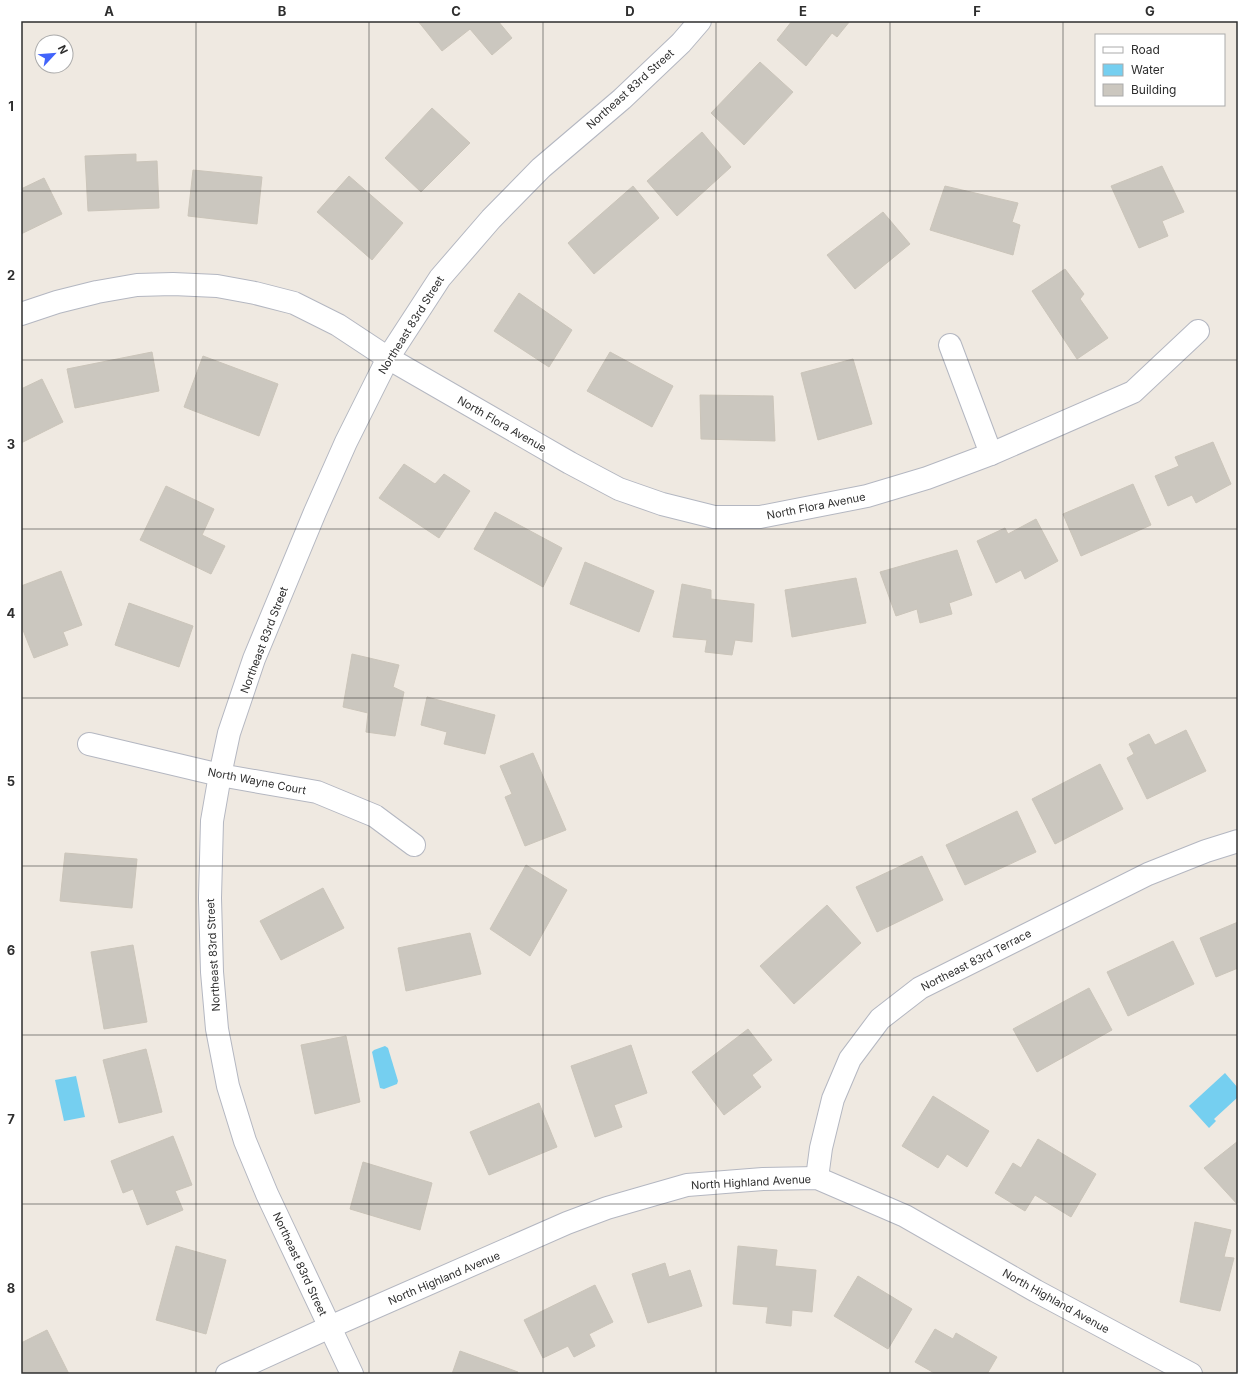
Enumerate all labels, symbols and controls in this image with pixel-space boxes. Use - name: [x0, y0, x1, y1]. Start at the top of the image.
- text: A: [104, 3, 114, 19]
- text: B: [278, 3, 287, 19]
- text: C: [451, 3, 461, 19]
- text: D: [625, 3, 635, 19]
- text: E: [799, 3, 807, 19]
- text: F: [973, 3, 981, 19]
- text: G: [1145, 3, 1155, 19]
- north arrow: [34, 34, 74, 74]
- legend: [1095, 34, 1225, 106]
- text: Road: [1131, 42, 1160, 57]
- text: N: [55, 43, 71, 56]
- street label: Northeast 83rd Street: [583, 46, 677, 132]
- text: Water: [1131, 62, 1165, 77]
- text: Building: [1131, 82, 1176, 97]
- text: 1: [8, 98, 14, 114]
- text: 2: [7, 267, 15, 283]
- street label: Northeast 83rd Street: [375, 273, 447, 377]
- street label: North Flora Avenue: [455, 393, 549, 455]
- text: 3: [7, 436, 15, 452]
- street label: North Flora Avenue: [765, 490, 867, 522]
- street label: Northeast 83rd Street: [237, 584, 291, 695]
- text: 4: [7, 605, 16, 621]
- street label: North Wayne Court: [207, 765, 308, 797]
- text: 5: [7, 773, 15, 789]
- street label: Northeast 83rd Street: [203, 898, 223, 1012]
- street label: Northeast 83rd Terrace: [919, 926, 1033, 994]
- text: 6: [7, 942, 15, 958]
- text: 7: [7, 1111, 15, 1127]
- street label: North Highland Avenue: [691, 1172, 811, 1192]
- street label: Northeast 83rd Street: [270, 1210, 330, 1318]
- street label: North Highland Avenue: [386, 1248, 502, 1308]
- street label: North Highland Avenue: [1000, 1266, 1112, 1336]
- text: 8: [7, 1280, 15, 1296]

